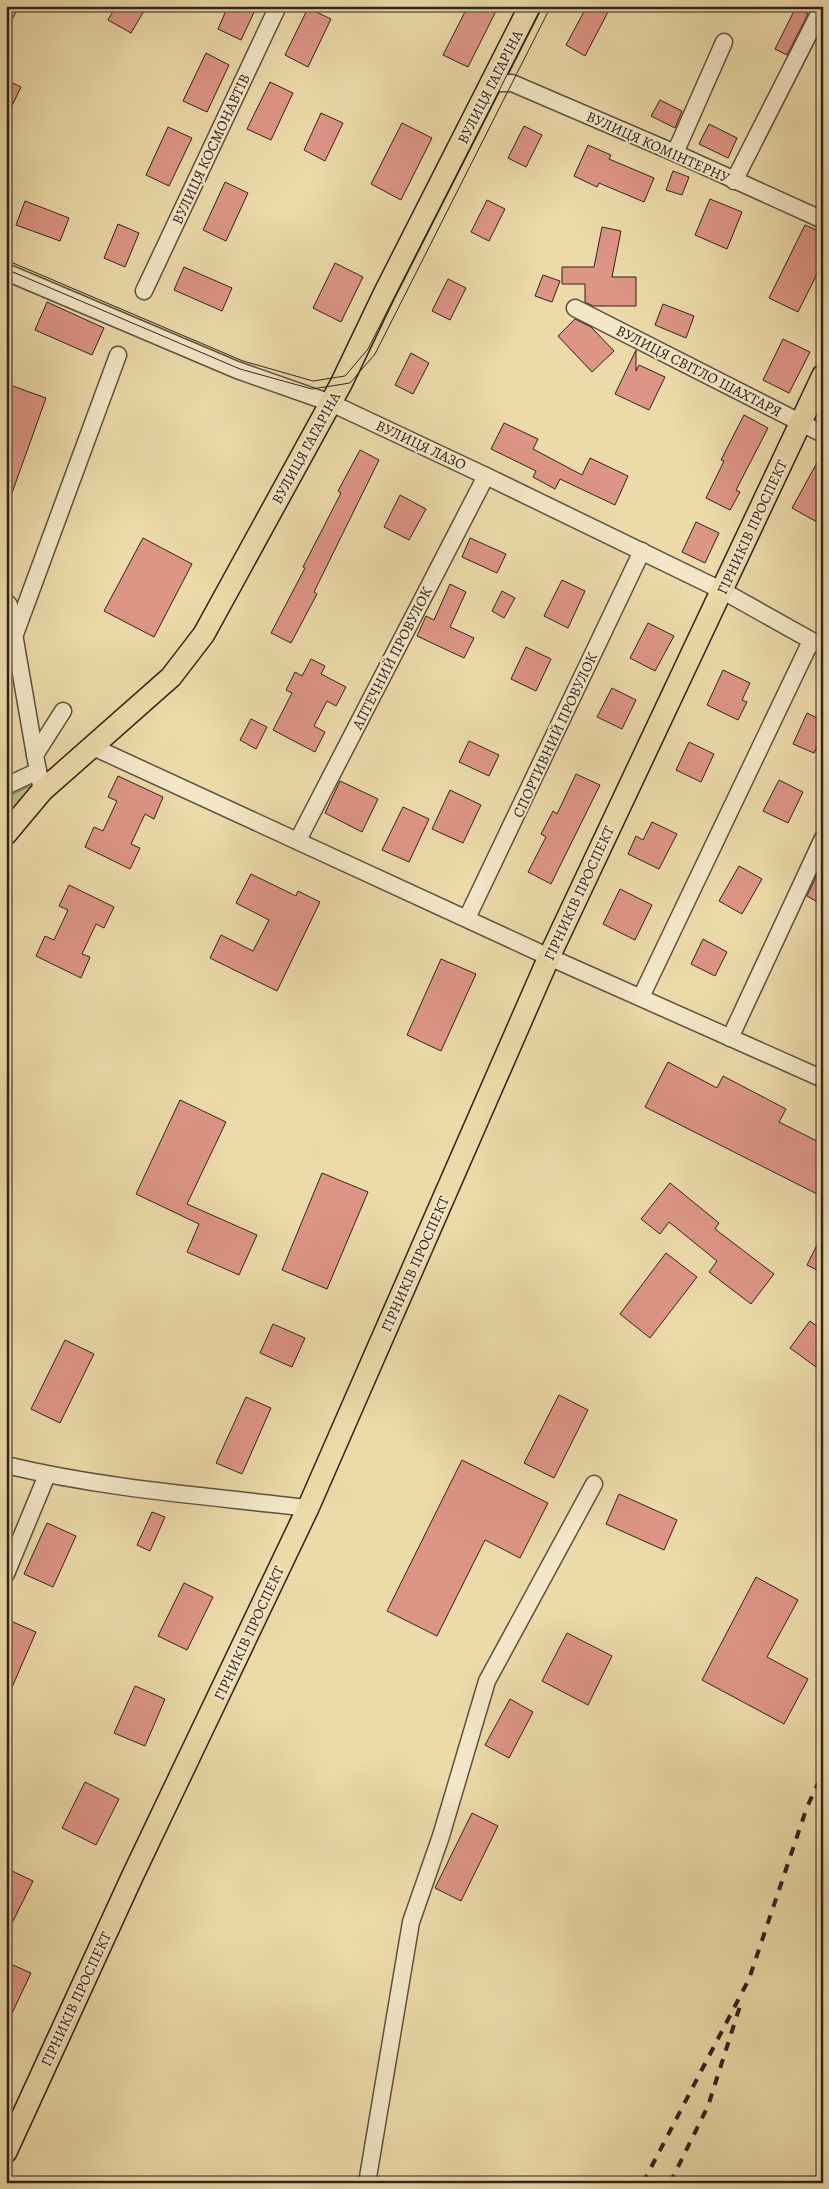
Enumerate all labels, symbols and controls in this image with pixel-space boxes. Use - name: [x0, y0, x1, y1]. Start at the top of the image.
- street label: ВУЛИЦЯ ГАГАРІНА: [453, 26, 527, 147]
- street label: ВУЛИЦЯ КОСМОНАВТІВ: [167, 70, 255, 228]
- street label: ВУЛИЦЯ КОМІНТЕРНУ: [583, 106, 733, 188]
- street label: ВУЛИЦЯ СВІТЛО ШАХТАРЯ: [613, 320, 785, 422]
- street label: ВУЛИЦЯ ГАГАРІНА: [267, 388, 345, 508]
- street label: ВУЛИЦЯ ЛАЗО: [373, 415, 469, 475]
- street label: ГІРНИКІВ ПРОСПЕКТ: [712, 456, 792, 598]
- street label: АПТЕЧНИЙ ПРОВУЛОК: [347, 583, 437, 734]
- street label: СПОРТИВНИЙ ПРОВУЛОК: [508, 649, 602, 821]
- street label: ГІРНИКІВ ПРОСПЕКТ: [539, 822, 619, 964]
- street label: ГІРНИКІВ ПРОСПЕКТ: [376, 1192, 454, 1335]
- street label: ГІРНИКІВ ПРОСПЕКТ: [209, 1562, 289, 1704]
- street label: ГІРНИКІВ ПРОСПЕКТ: [36, 1928, 116, 2070]

